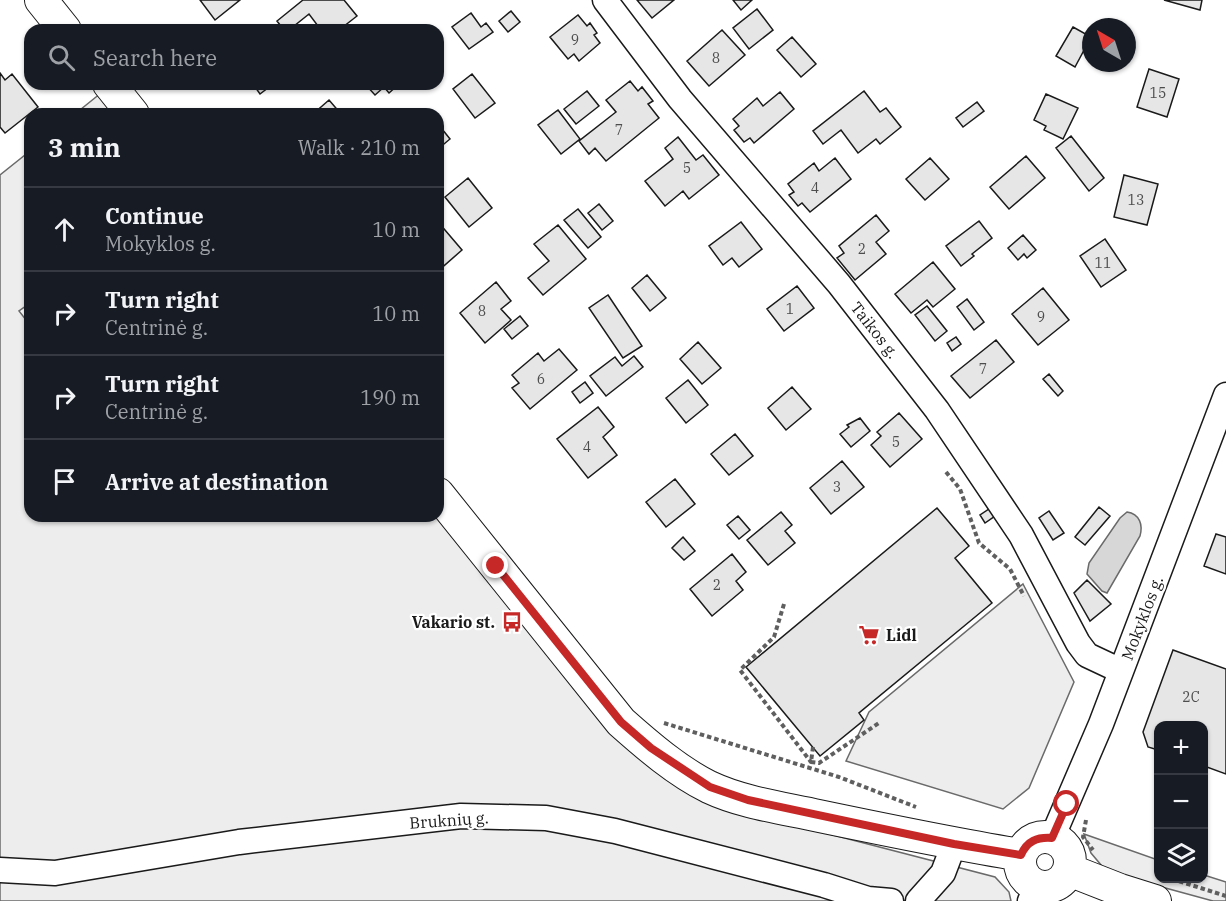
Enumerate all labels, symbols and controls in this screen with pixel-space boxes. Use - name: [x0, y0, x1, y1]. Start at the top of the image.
- north arrow: [1082, 18, 1136, 72]
- search box: [24, 24, 444, 90]
- house number: 9: [571, 31, 579, 49]
- icon: search: [45, 41, 78, 74]
- text: Search here: [93, 43, 217, 72]
- house number: 8: [712, 49, 720, 67]
- house number: 15: [1150, 84, 1166, 102]
- house number: 7: [615, 121, 623, 139]
- text: 3 min: [48, 130, 121, 164]
- text: Walk · 210 m: [298, 134, 420, 161]
- house number: 5: [683, 159, 691, 177]
- house number: 4: [811, 179, 819, 197]
- house number: 13: [1128, 191, 1144, 209]
- text: Continue: [105, 201, 204, 230]
- icon: ahead: [48, 213, 81, 246]
- text: 10 m: [372, 216, 420, 243]
- text: Mokyklos g.: [105, 230, 216, 257]
- house number: 2: [858, 240, 866, 258]
- house number: 11: [1095, 254, 1111, 272]
- text: Turn right: [105, 285, 219, 314]
- icon: right: [48, 297, 81, 330]
- street label: Taikos g.: [847, 298, 903, 362]
- text: 10 m: [372, 300, 420, 327]
- house number: 1: [786, 300, 794, 318]
- house number: 8: [478, 302, 486, 320]
- house number: 9: [1037, 308, 1045, 326]
- text: Centrinė g.: [105, 314, 208, 341]
- house number: 7: [979, 360, 987, 378]
- text: Turn right: [105, 369, 219, 398]
- house number: 6: [537, 370, 545, 388]
- icon: right: [48, 381, 81, 414]
- text: 190 m: [360, 384, 420, 411]
- text: Centrinė g.: [105, 398, 208, 425]
- house number: 5: [892, 433, 900, 451]
- house number: 4: [583, 438, 591, 456]
- icon: arrive: [48, 465, 81, 498]
- text: Arrive at destination: [105, 467, 328, 496]
- house number: 3: [833, 478, 841, 496]
- route end: [482, 552, 508, 578]
- street label: Mokyklos g.: [1117, 573, 1167, 663]
- house number: 2: [713, 576, 721, 594]
- bus stop icon: Vakario st.: [500, 610, 524, 634]
- place label: Vakario st.: [412, 612, 495, 632]
- supermarket icon: Lidl: [857, 623, 881, 647]
- place label: Lidl: [886, 625, 917, 645]
- house number: 2C: [1182, 688, 1200, 706]
- map controls: [1154, 721, 1208, 883]
- button: +: [1154, 721, 1208, 775]
- button: −: [1154, 775, 1208, 829]
- route start: [1053, 790, 1079, 816]
- street label: Bruknių g.: [409, 807, 489, 833]
- button: layers: [1154, 829, 1208, 883]

